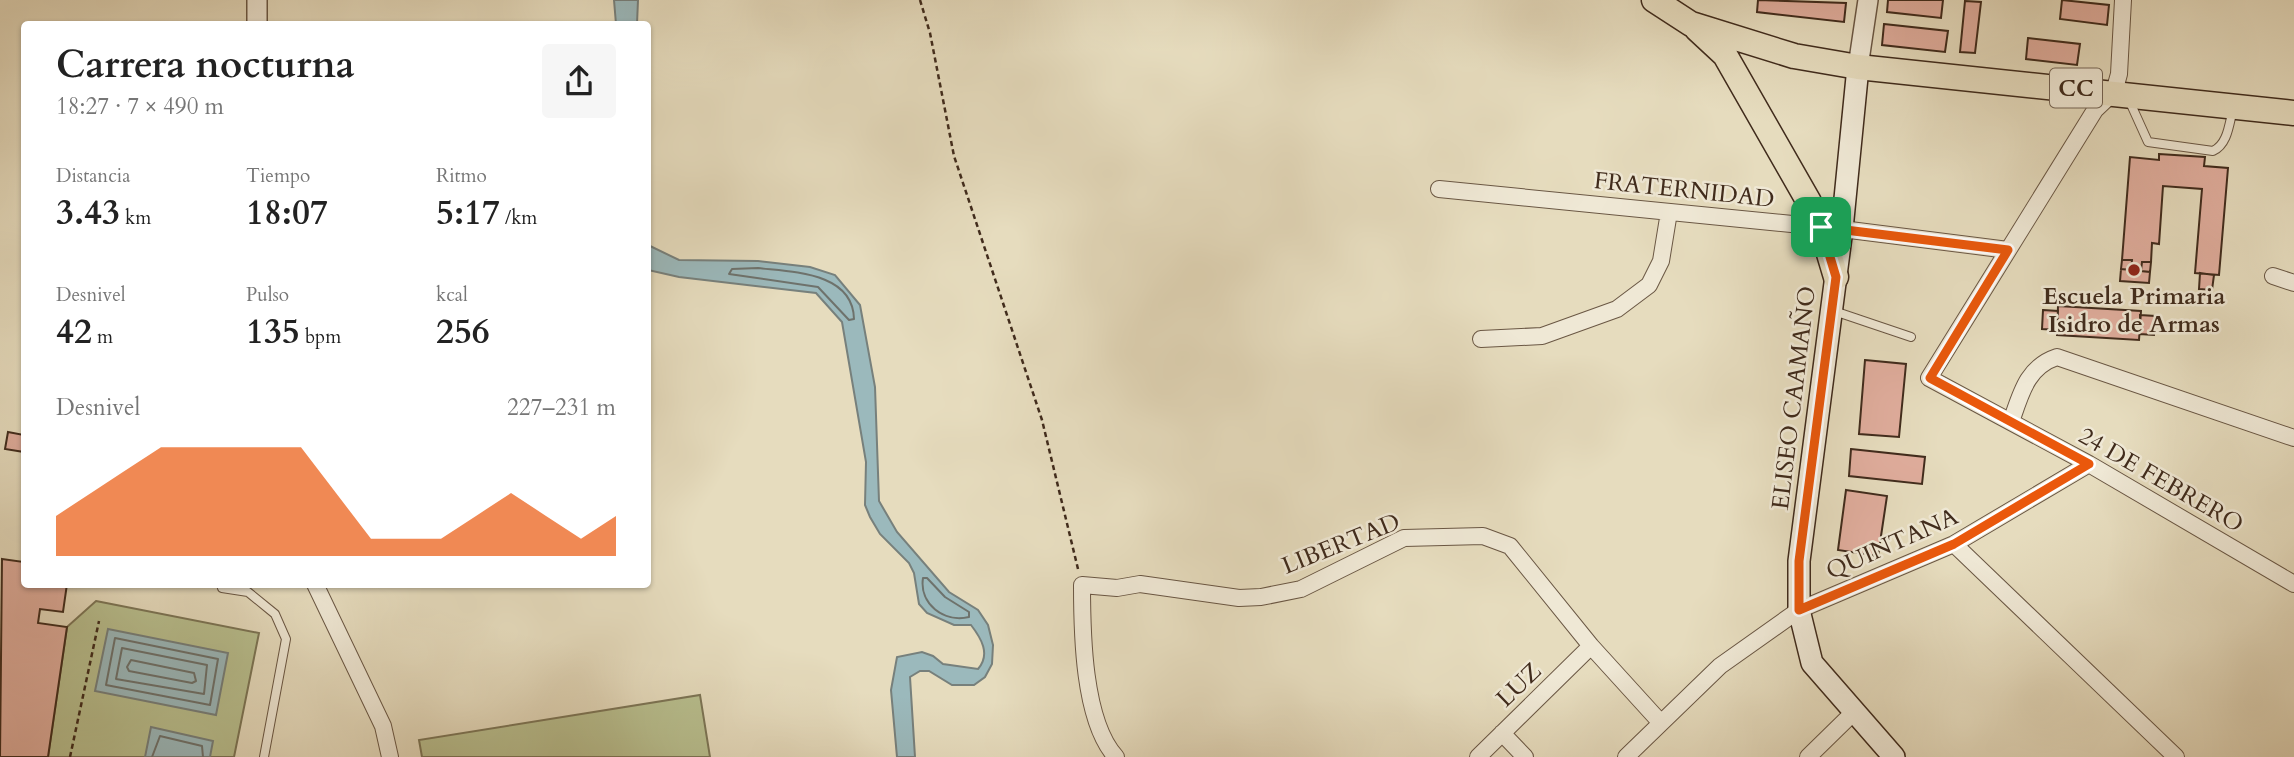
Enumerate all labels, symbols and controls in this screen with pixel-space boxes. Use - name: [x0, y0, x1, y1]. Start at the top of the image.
- text: Carrera nocturna: [56, 39, 355, 91]
- button: share: [542, 44, 616, 118]
- road number: CC: [2050, 68, 2102, 108]
- text: 18:27 · 7 × 490 m: [56, 91, 224, 122]
- text: Distancia: [56, 163, 130, 189]
- text: Tiempo: [246, 163, 310, 189]
- text: Ritmo: [436, 163, 487, 189]
- street label: FRATERNIDAD: [1592, 164, 1776, 216]
- text: 3.43: [56, 189, 120, 237]
- text: 18:07: [246, 189, 328, 237]
- text: 5:17: [436, 189, 500, 237]
- pin: [1791, 197, 1851, 257]
- text: km: [120, 205, 151, 231]
- text: /km: [500, 205, 537, 231]
- icon: arrive: [1802, 208, 1840, 246]
- marker: Escuela Primaria Isidro de Armas: [2126, 262, 2142, 278]
- place label: Escuela Primaria Isidro de Armas: [2043, 280, 2225, 341]
- text: Desnivel: [56, 282, 126, 308]
- text: Pulso: [246, 282, 289, 308]
- text: kcal: [436, 282, 468, 308]
- street label: ELISEO CAAMAÑO: [1764, 284, 1824, 512]
- text: 42: [56, 308, 92, 356]
- text: 135: [246, 308, 300, 356]
- text: 256: [436, 308, 490, 356]
- text: m: [92, 324, 113, 350]
- text: bpm: [300, 324, 341, 350]
- text: Desnivel: [56, 392, 140, 423]
- text: 227–231 m: [507, 392, 616, 423]
- street label: 24 DE FEBRERO: [2072, 419, 2250, 541]
- street label: QUINTANA: [1821, 500, 1964, 588]
- street label: LIBERTAD: [1277, 505, 1405, 583]
- street label: LUZ: [1489, 655, 1549, 715]

